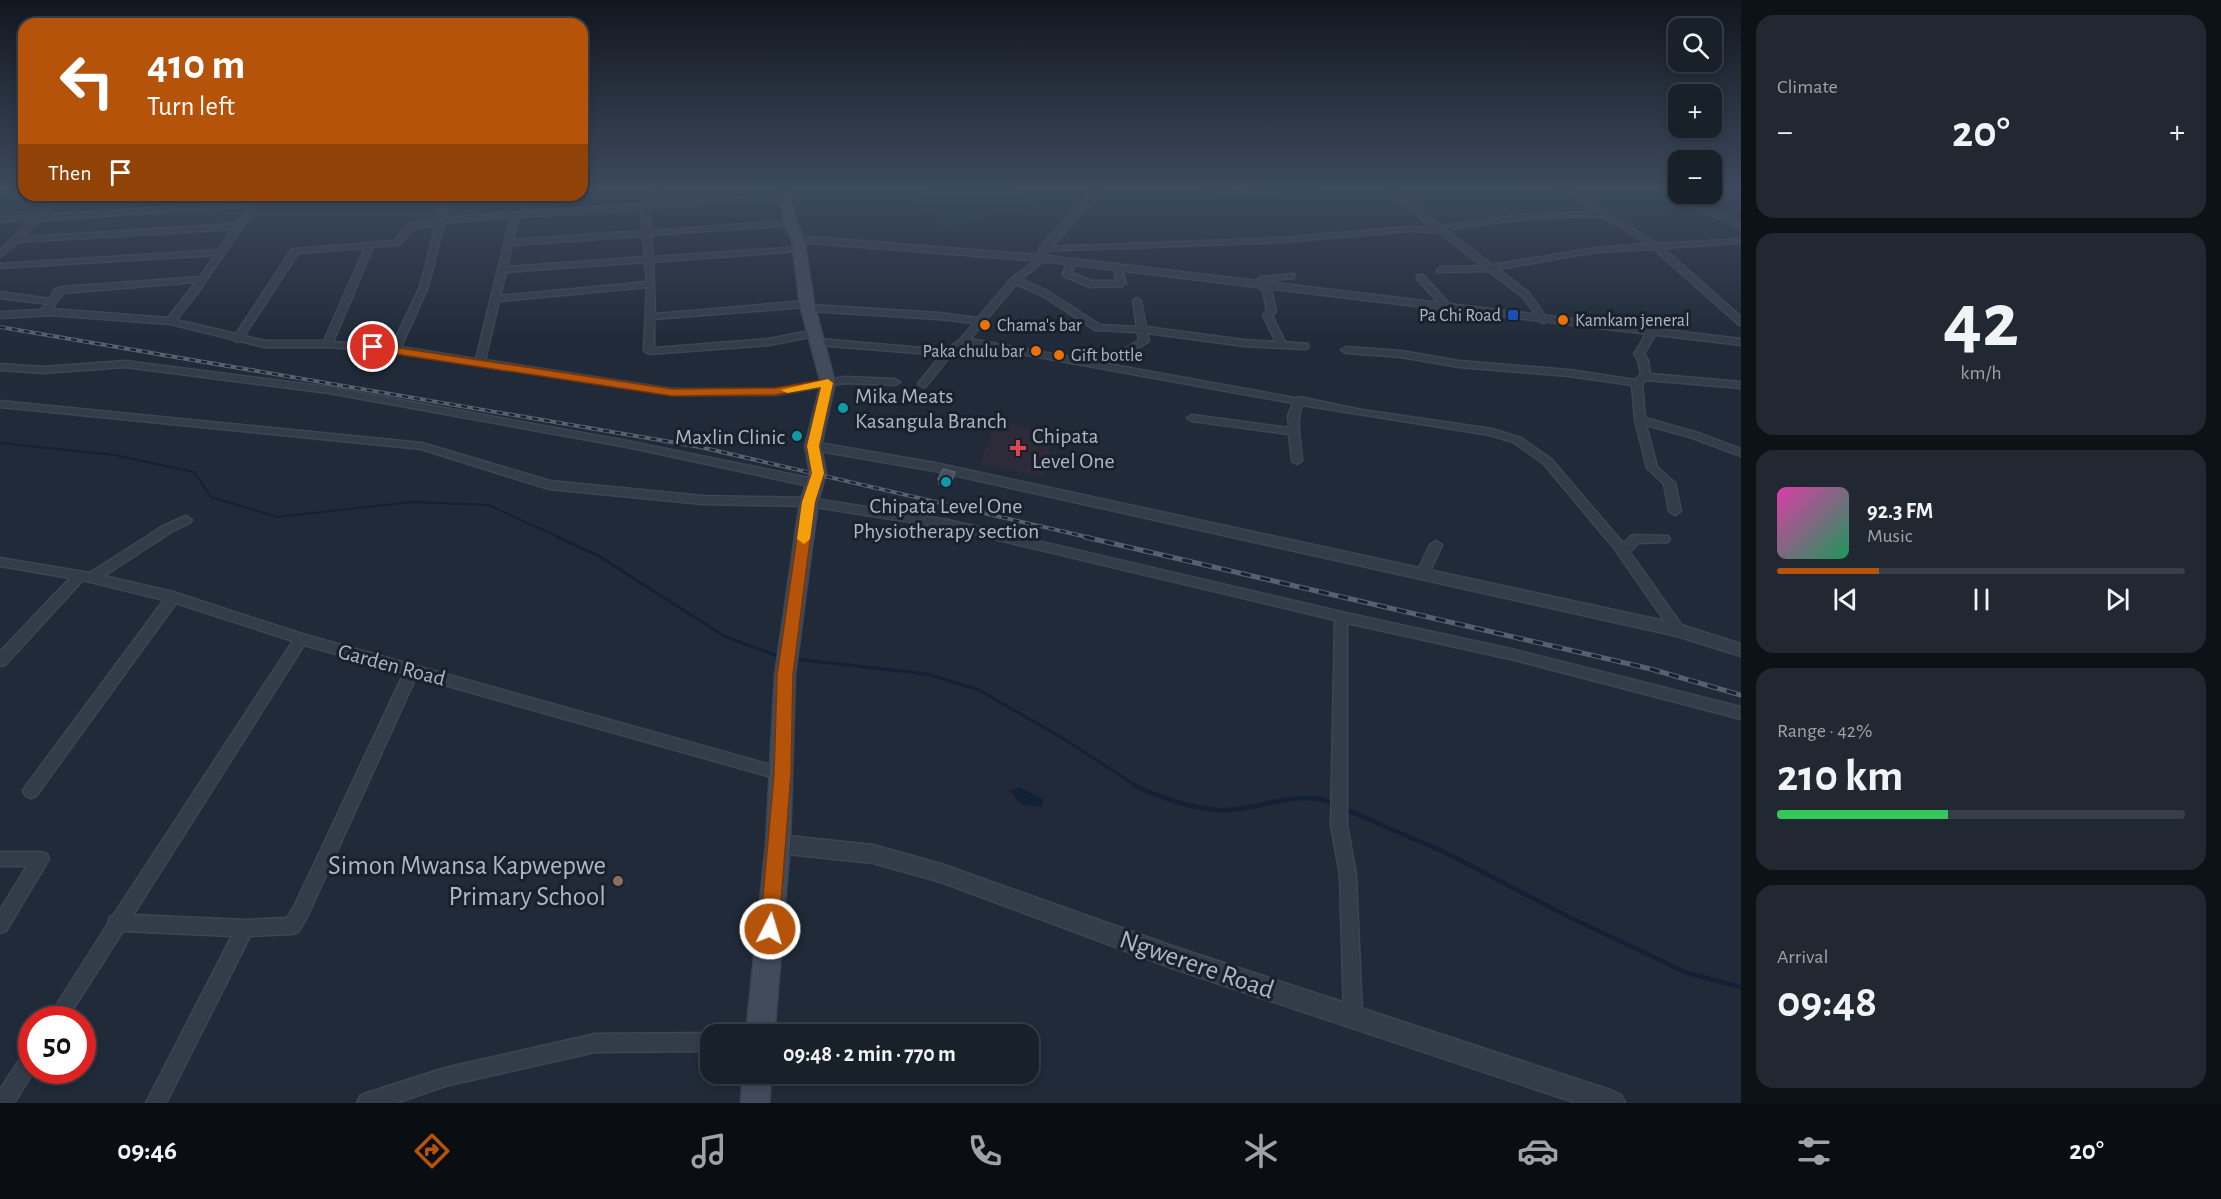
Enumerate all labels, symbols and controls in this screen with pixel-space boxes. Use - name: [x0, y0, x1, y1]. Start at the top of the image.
- map controls: [1668, 18, 1722, 204]
- button: search: [1668, 18, 1722, 72]
- icon: left: [48, 42, 126, 120]
- text: 410 m: [147, 44, 245, 86]
- text: Climate: [1777, 77, 1838, 97]
- button: +: [1668, 84, 1722, 138]
- text: Turn left: [147, 93, 235, 120]
- text: 20°: [1952, 110, 2010, 155]
- text: −: [1777, 116, 1793, 149]
- text: +: [2169, 116, 2185, 149]
- button: −: [1668, 150, 1722, 204]
- icon: arrive: [104, 156, 137, 189]
- text: Then: [48, 162, 92, 184]
- text: 42: [1943, 283, 2019, 361]
- place label: Pa Chi Road: [1419, 307, 1501, 325]
- marker: Pa Chi Road: [1506, 308, 1520, 322]
- place label: Kamkam jeneral: [1575, 312, 1690, 330]
- marker: Kamkam jeneral: [1556, 313, 1570, 327]
- place label: Chama's bar: [997, 317, 1082, 335]
- marker: Chama's bar: [978, 318, 992, 332]
- pin: [347, 321, 398, 372]
- icon: arrive: [356, 330, 389, 363]
- place label: Paka chulu bar: [922, 343, 1024, 361]
- marker: Paka chulu bar: [1029, 344, 1043, 358]
- place label: Gift bottle: [1071, 347, 1143, 365]
- marker: Gift bottle: [1052, 348, 1066, 362]
- text: km/h: [1960, 363, 2002, 383]
- place label: Mika Meats Kasangula Branch: [855, 385, 1007, 432]
- marker: Mika Meats Kasangula Branch: [836, 401, 850, 415]
- place label: Chipata Level One: [1032, 425, 1115, 472]
- place label: Maxlin Clinic: [675, 426, 786, 448]
- marker: Maxlin Clinic: [790, 429, 804, 443]
- marker: Chipata Level One: [1009, 439, 1027, 457]
- marker: Chipata Level One Physiotherapy section: [939, 475, 953, 489]
- place label: Chipata Level One Physiotherapy section: [853, 495, 1039, 542]
- text: 92.3 FM: [1867, 500, 1933, 522]
- text: Music: [1867, 526, 1913, 546]
- icon: previous: [1829, 583, 1862, 616]
- icon: pause: [1965, 583, 1998, 616]
- icon: next: [2101, 583, 2134, 616]
- street label: Garden Road: [336, 640, 448, 690]
- text: Range · 42%: [1777, 721, 1872, 741]
- text: 210 km: [1777, 754, 1903, 799]
- place label: Simon Mwansa Kapwepwe Primary School: [328, 852, 606, 911]
- marker: Simon Mwansa Kapwepwe Primary School: [611, 874, 625, 888]
- position arrow: [738, 897, 802, 961]
- street label: Ngwerere Road: [1116, 925, 1278, 1004]
- text: Arrival: [1777, 947, 1828, 967]
- text: 09:48: [1777, 980, 1877, 1025]
- speed limit sign: 50: [18, 1006, 96, 1084]
- text: 09:48 · 2 min · 770 m: [783, 1043, 956, 1065]
- icon: directions: [411, 1130, 453, 1172]
- icon: music: [688, 1130, 730, 1172]
- icon: phone: [964, 1130, 1006, 1172]
- icon: climate: [1240, 1130, 1282, 1172]
- icon: car: [1517, 1130, 1559, 1172]
- icon: filters: [1793, 1130, 1835, 1172]
- text: 09:46: [117, 1137, 177, 1164]
- text: 20°: [2069, 1137, 2104, 1164]

